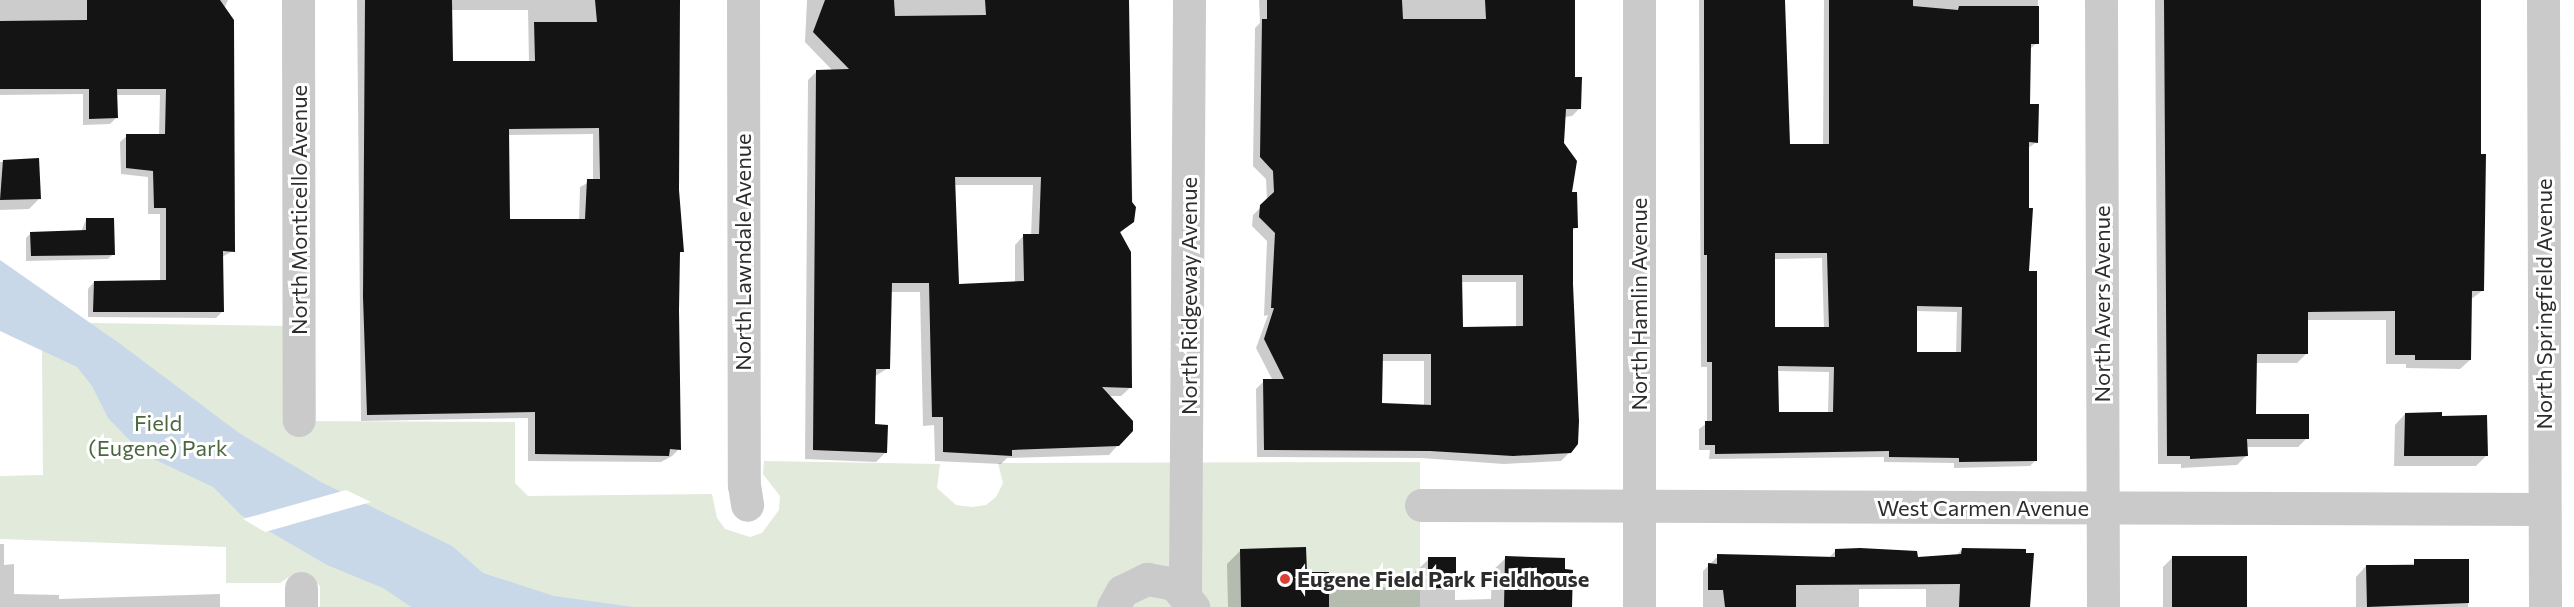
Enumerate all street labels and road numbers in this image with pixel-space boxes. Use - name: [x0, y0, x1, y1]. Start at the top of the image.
- street label: North Monticello Avenue: [286, 85, 312, 335]
- street label: North Lawndale Avenue: [730, 133, 756, 371]
- street label: North Ridgeway Avenue: [1176, 177, 1202, 415]
- street label: North Springfield Avenue: [2531, 178, 2557, 430]
- street label: North Hamlin Avenue: [1626, 198, 1652, 410]
- street label: North Avers Avenue: [2089, 205, 2115, 403]
- street label: West Carmen Avenue: [1877, 495, 2089, 521]

